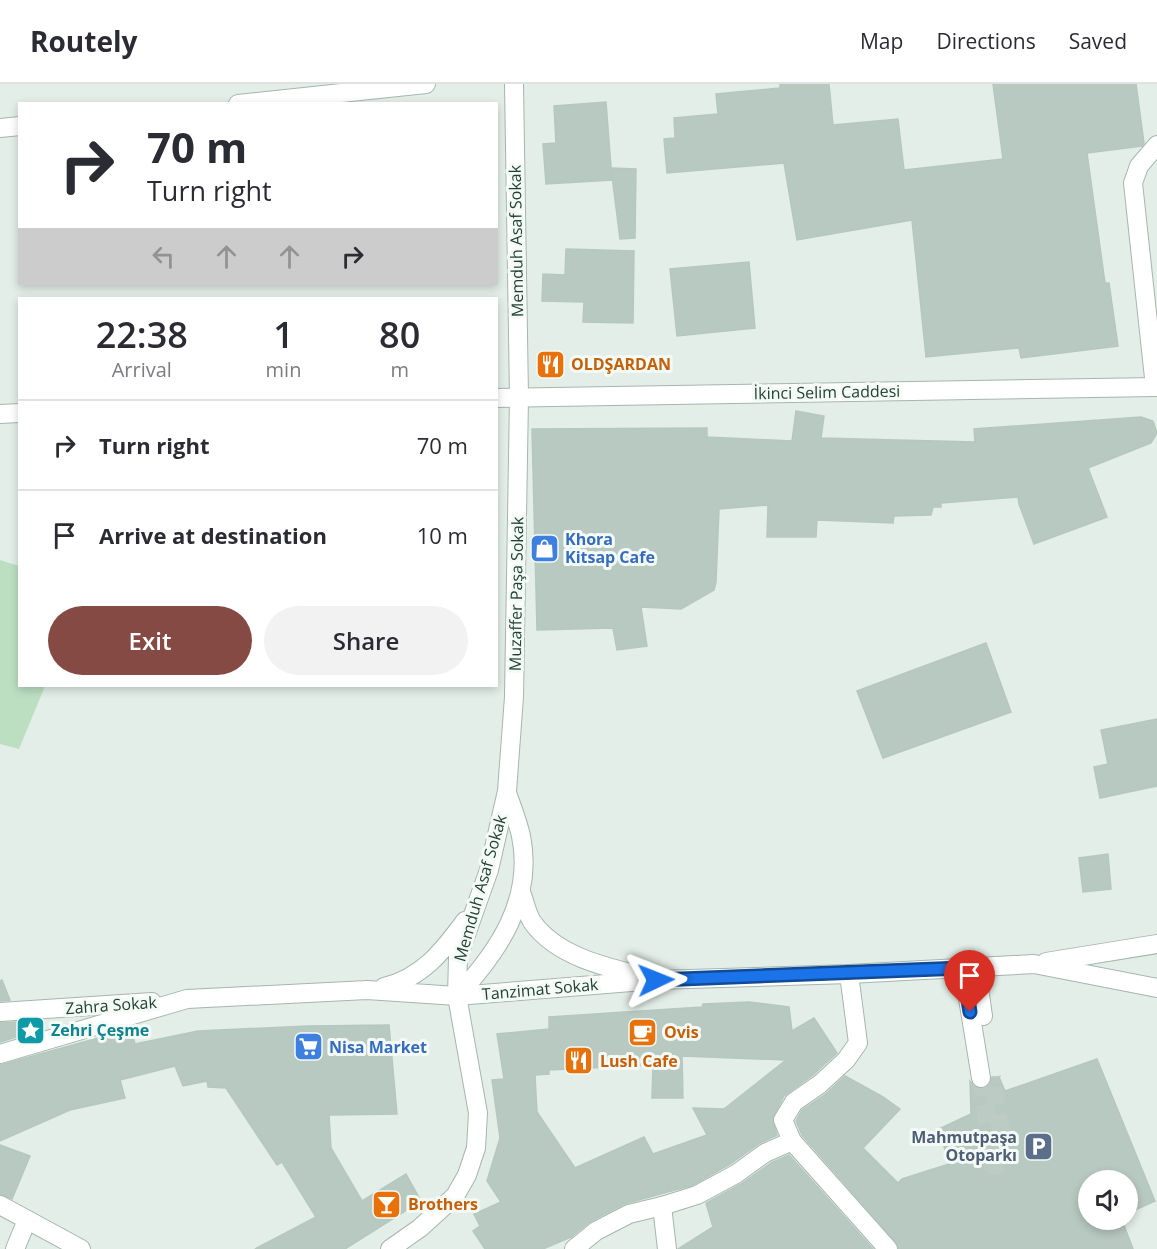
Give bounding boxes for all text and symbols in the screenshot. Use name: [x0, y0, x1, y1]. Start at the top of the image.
text: Routely: [30, 22, 137, 60]
text: Map: [860, 27, 903, 55]
text: Directions: [936, 27, 1036, 55]
text: Saved: [1069, 27, 1127, 55]
text: 70 m: [147, 118, 247, 175]
icon: right: [48, 126, 126, 204]
street label: Memduh Asaf Sokak: [504, 164, 528, 317]
text: Turn right: [147, 172, 272, 209]
icon: left: [147, 240, 180, 273]
icon: ahead: [210, 240, 243, 273]
icon: ahead: [273, 240, 306, 273]
icon: right: [336, 240, 369, 273]
text: 22:38: [96, 310, 188, 359]
text: 1: [273, 310, 294, 359]
text: 80: [379, 310, 420, 359]
restaurant icon: OLDŞARDAN: [534, 348, 566, 380]
place label: OLDŞARDAN: [571, 353, 671, 375]
text: Arrival: [112, 356, 172, 383]
text: min: [266, 356, 301, 383]
text: m: [390, 356, 409, 383]
street label: İkinci Selim Caddesi: [754, 380, 900, 404]
icon: right: [48, 429, 81, 462]
text: Turn right: [99, 430, 210, 460]
text: 70 m: [417, 430, 468, 460]
street label: Muzaffer Paşa Sokak: [504, 516, 528, 671]
icon: arrive: [48, 519, 81, 552]
text: Arrive at destination: [99, 520, 327, 550]
text: 10 m: [417, 520, 468, 550]
place label: Khora Kitsap Cafe: [565, 528, 655, 568]
shop icon: Khora Kitsap Cafe: [528, 532, 560, 564]
button: Exit: [48, 606, 252, 675]
button: Share: [264, 606, 468, 675]
street label: Memduh Asaf Sokak: [448, 811, 512, 964]
position arrow: [624, 948, 688, 1012]
pin: [944, 950, 995, 1012]
icon: arrive: [953, 959, 986, 992]
street label: Tanzimat Sokak: [481, 973, 600, 1005]
street label: Zahra Sokak: [65, 991, 158, 1019]
place icon: Zehri Çeşme: [14, 1014, 46, 1046]
cafe icon: Ovis: [627, 1016, 659, 1048]
place label: Zehri Çeşme: [51, 1019, 149, 1041]
place label: Ovis: [664, 1021, 699, 1043]
supermarket icon: Nisa Market: [292, 1031, 324, 1063]
place label: Nisa Market: [329, 1036, 427, 1058]
restaurant icon: Lush Cafe: [563, 1045, 595, 1077]
place label: Lush Cafe: [600, 1050, 678, 1072]
place label: Mahmutpaşa Otoparkı: [911, 1126, 1017, 1166]
parking icon: Mahmutpaşa Otoparkı: [1022, 1130, 1054, 1162]
map controls: [1078, 1170, 1138, 1230]
button: sound: [1078, 1170, 1138, 1230]
bar icon: Brothers: [371, 1188, 403, 1220]
place label: Brothers: [408, 1193, 478, 1215]

